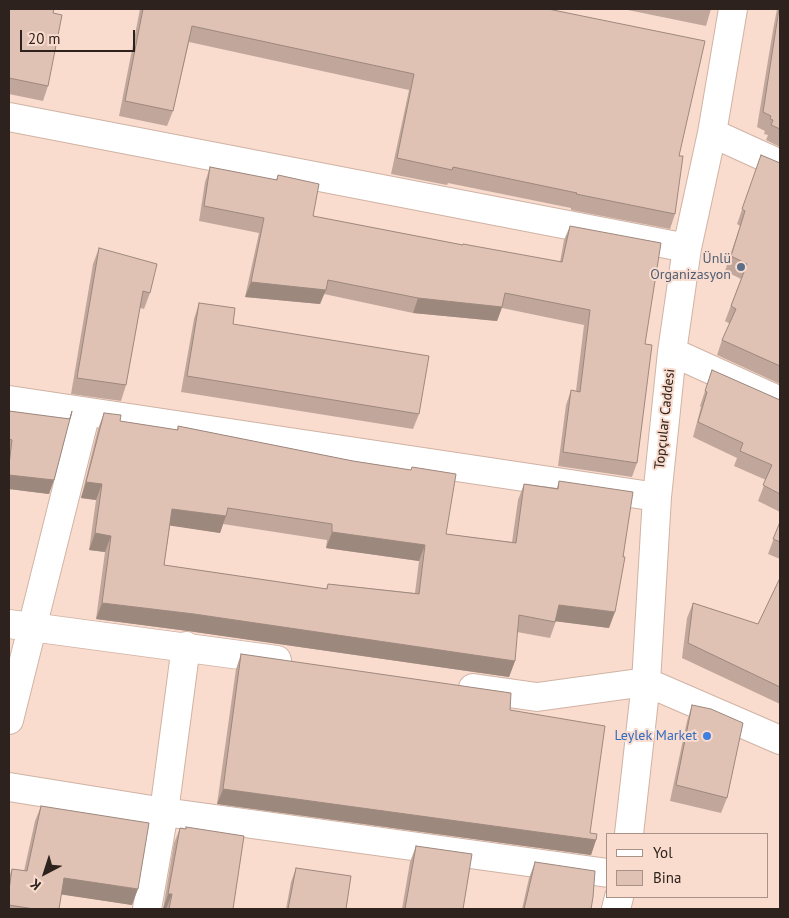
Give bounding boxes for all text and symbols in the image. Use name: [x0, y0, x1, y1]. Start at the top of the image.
scale bar: [22, 20, 138, 52]
text: 20 m: [28, 29, 61, 48]
place label: Ünlü Organizasyon: [650, 251, 731, 284]
marker: Ünlü Organizasyon: [735, 261, 747, 273]
street label: Topçular Caddesi: [651, 368, 679, 470]
place label: Leylek Market: [614, 728, 697, 744]
marker: Leylek Market: [701, 730, 713, 742]
legend: [606, 833, 769, 898]
text: Yol: [653, 843, 673, 862]
north arrow: [20, 848, 70, 898]
text: Bina: [653, 868, 681, 887]
text: K: [26, 875, 44, 894]

